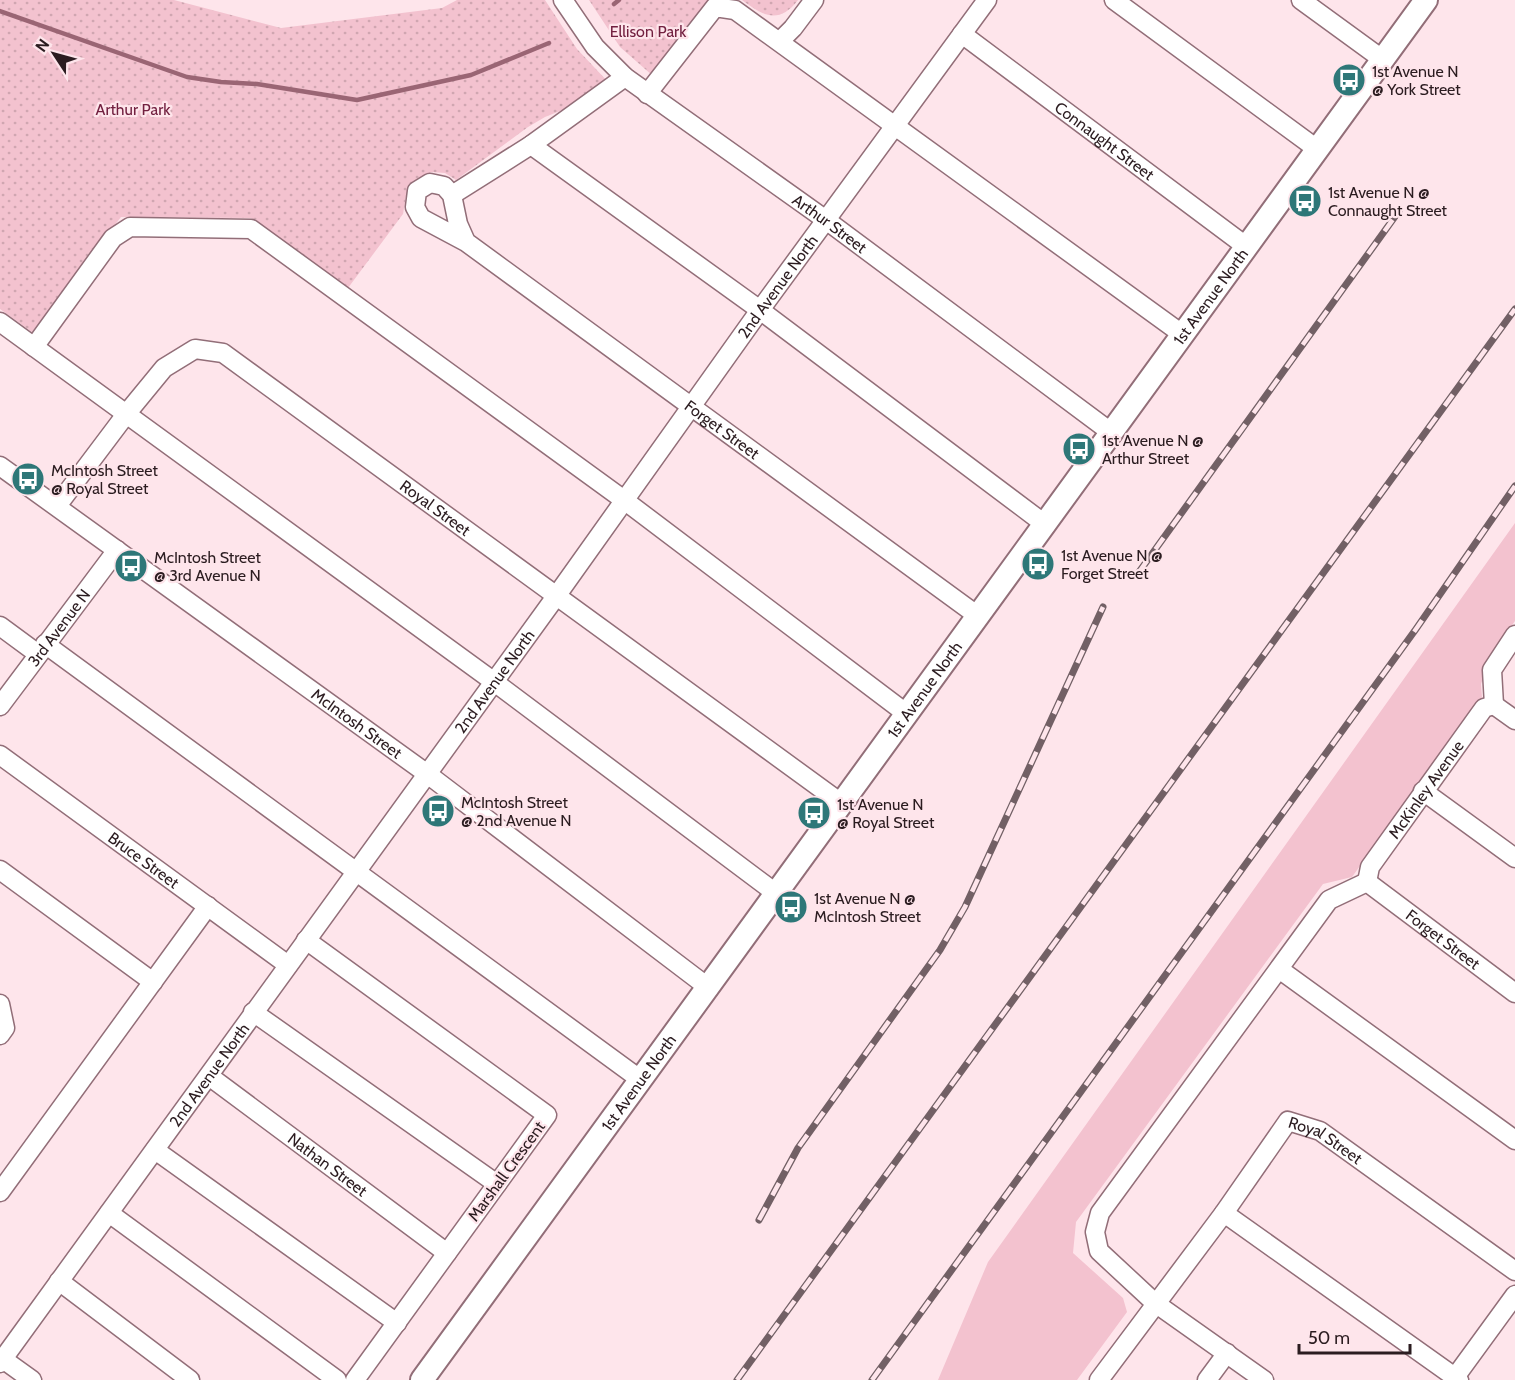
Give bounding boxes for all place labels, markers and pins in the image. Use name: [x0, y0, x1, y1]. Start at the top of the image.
bus stop icon: 1st Avenue N @ York Street: [1331, 62, 1367, 98]
place label: 1st Avenue N @ York Street: [1372, 62, 1461, 99]
bus stop icon: 1st Avenue N @ Connaught Street: [1287, 183, 1323, 219]
place label: 1st Avenue N @ Connaught Street: [1328, 183, 1448, 220]
bus stop icon: 1st Avenue N @ Arthur Street: [1061, 431, 1097, 467]
place label: 1st Avenue N @ Arthur Street: [1102, 431, 1204, 468]
bus stop icon: McIntosh Street @ Royal Street: [10, 461, 46, 497]
place label: McIntosh Street @ Royal Street: [51, 461, 158, 498]
bus stop icon: 1st Avenue N @ Forget Street: [1020, 546, 1056, 582]
place label: 1st Avenue N @ Forget Street: [1061, 546, 1163, 583]
bus stop icon: McIntosh Street @ 3rd Avenue N: [113, 548, 149, 584]
place label: McIntosh Street @ 3rd Avenue N: [154, 548, 261, 585]
bus stop icon: McIntosh Street @ 2nd Avenue N: [420, 793, 456, 829]
place label: McIntosh Street @ 2nd Avenue N: [461, 793, 572, 830]
bus stop icon: 1st Avenue N @ Royal Street: [796, 795, 832, 831]
place label: 1st Avenue N @ Royal Street: [837, 795, 935, 832]
bus stop icon: 1st Avenue N @ McIntosh Street: [773, 889, 809, 925]
place label: 1st Avenue N @ McIntosh Street: [814, 889, 921, 926]

